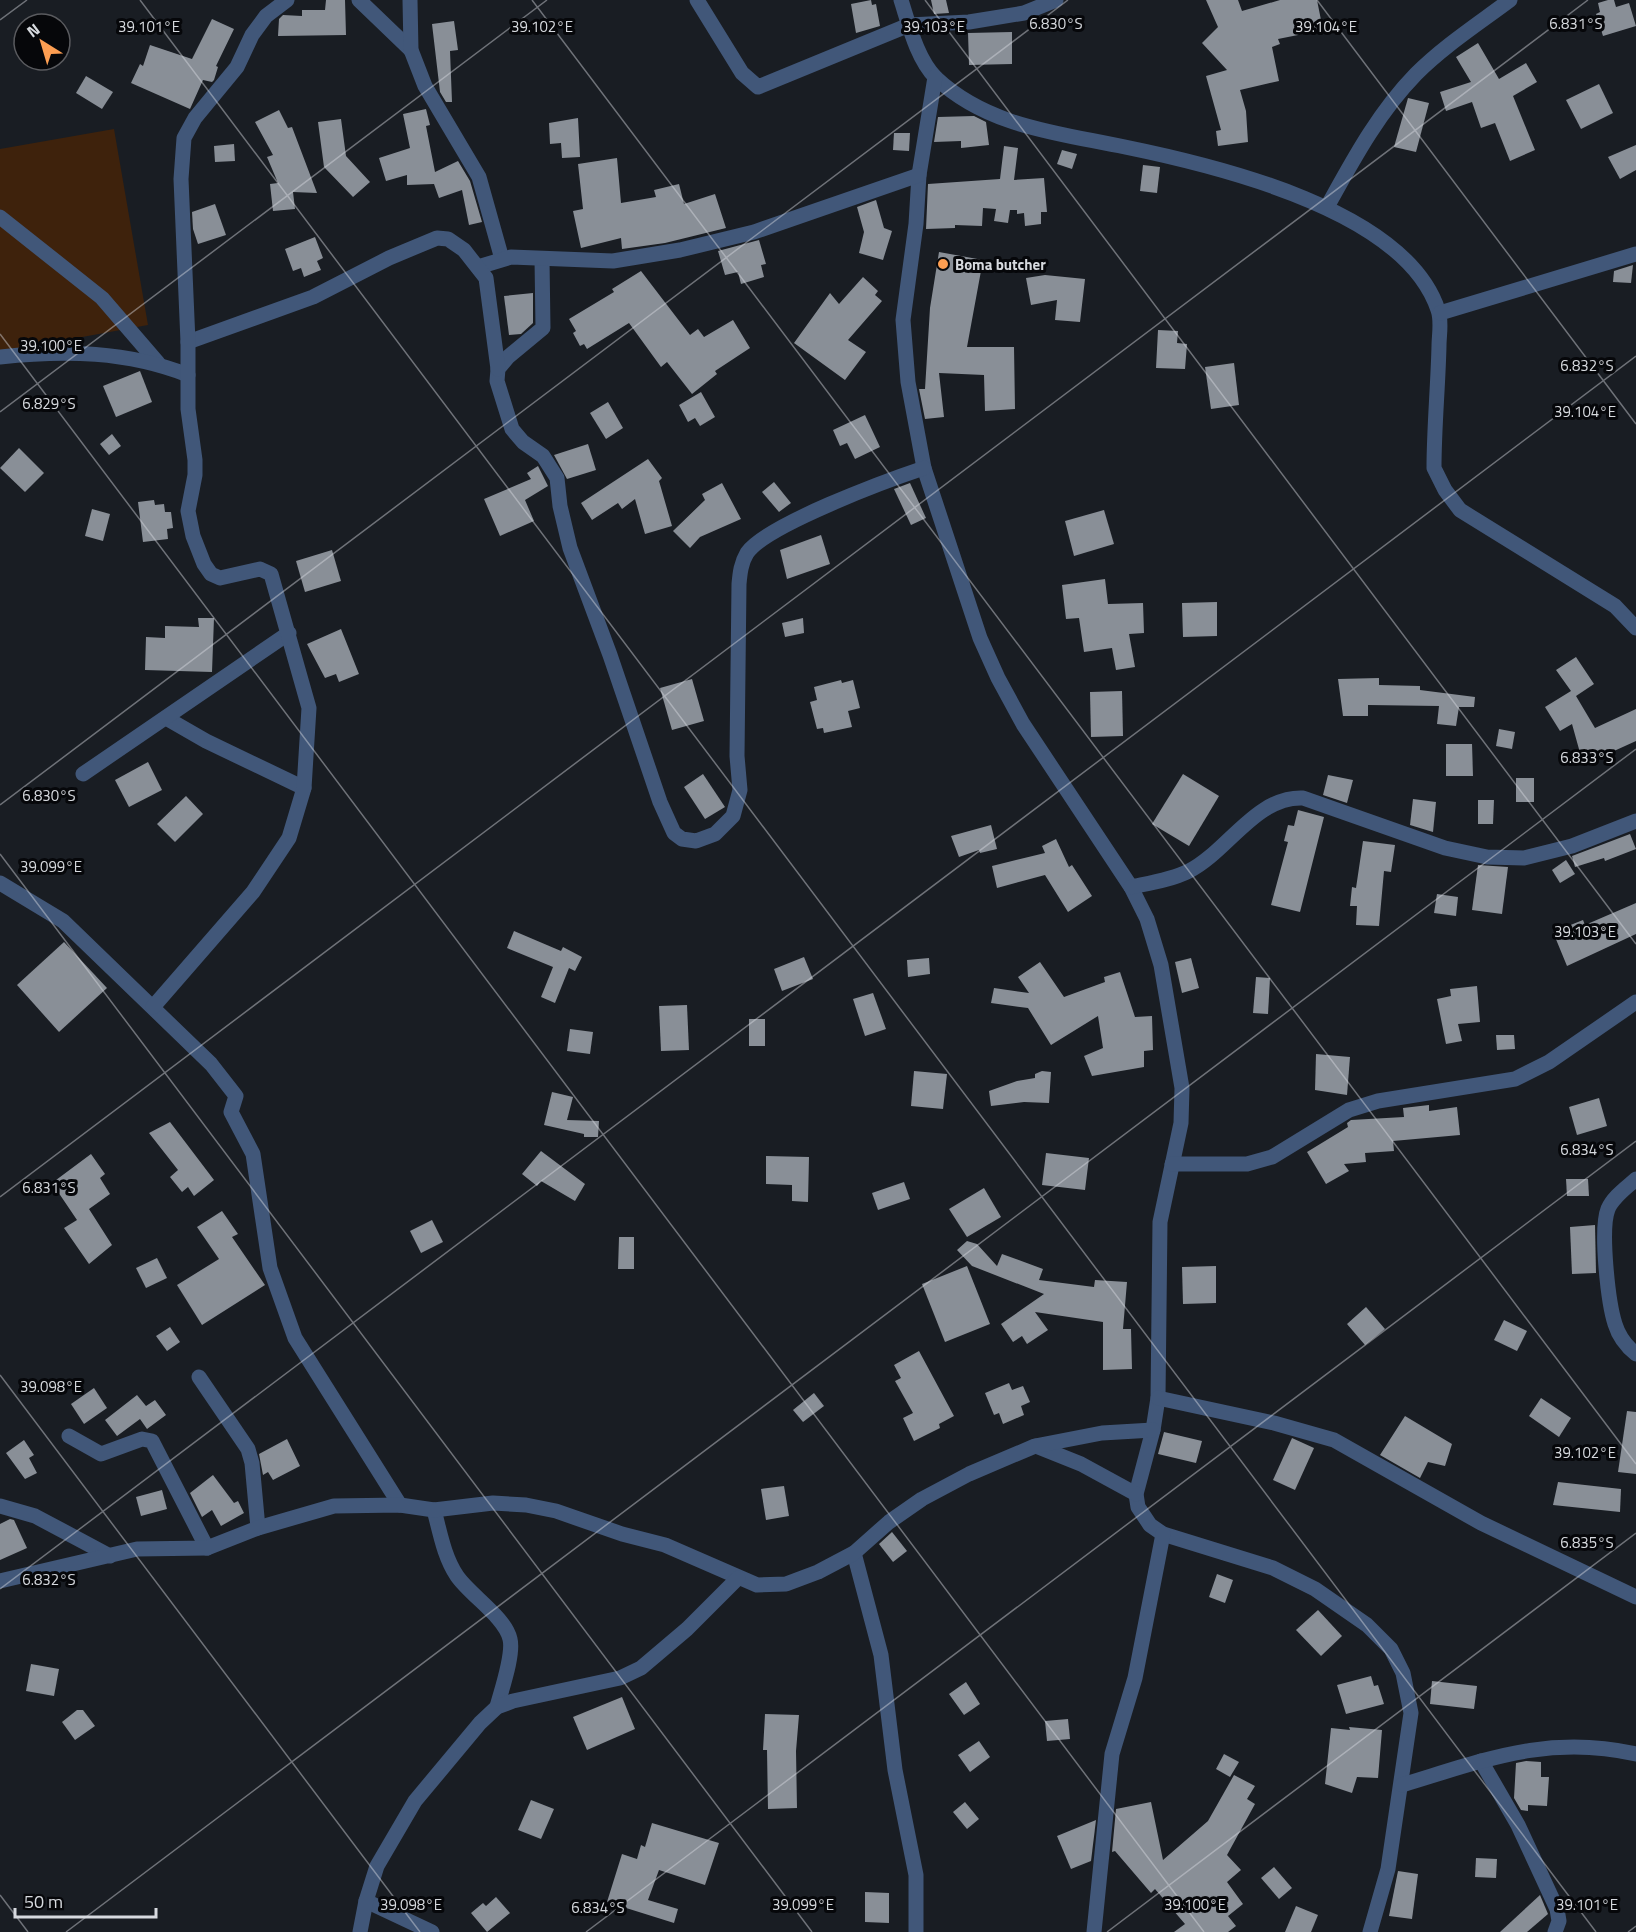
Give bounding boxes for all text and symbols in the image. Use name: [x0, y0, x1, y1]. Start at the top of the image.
north arrow: [12, 12, 72, 72]
text: 6.830°S: [1029, 12, 1083, 35]
text: 6.831°S: [1549, 12, 1603, 35]
text: 39.101°E: [118, 15, 180, 38]
text: 39.102°E: [511, 15, 573, 38]
text: 39.103°E: [903, 15, 965, 38]
text: 39.104°E: [1295, 15, 1357, 38]
text: N: [21, 17, 45, 43]
place label: Boma butcher: [955, 253, 1046, 276]
marker: Boma butcher: [936, 257, 950, 271]
text: 39.100°E: [20, 334, 82, 357]
text: 6.832°S: [1560, 354, 1614, 377]
text: 6.829°S: [22, 392, 76, 415]
text: 39.104°E: [1554, 400, 1616, 423]
text: 6.833°S: [1560, 746, 1614, 769]
text: 6.830°S: [22, 784, 76, 807]
text: 39.099°E: [20, 855, 82, 878]
text: 39.103°E: [1554, 920, 1616, 943]
text: 6.834°S: [1560, 1138, 1614, 1161]
text: 6.831°S: [22, 1176, 76, 1199]
text: 39.098°E: [20, 1375, 82, 1398]
text: 39.102°E: [1554, 1441, 1616, 1464]
text: 6.835°S: [1560, 1531, 1614, 1554]
text: 6.832°S: [22, 1568, 76, 1591]
scale bar: [15, 1881, 156, 1919]
text: 50 m: [24, 1888, 63, 1915]
text: 39.098°E: [380, 1893, 442, 1916]
text: 39.099°E: [772, 1893, 834, 1916]
text: 39.100°E: [1164, 1893, 1226, 1916]
text: 39.101°E: [1556, 1893, 1618, 1916]
text: 6.834°S: [571, 1896, 625, 1919]

